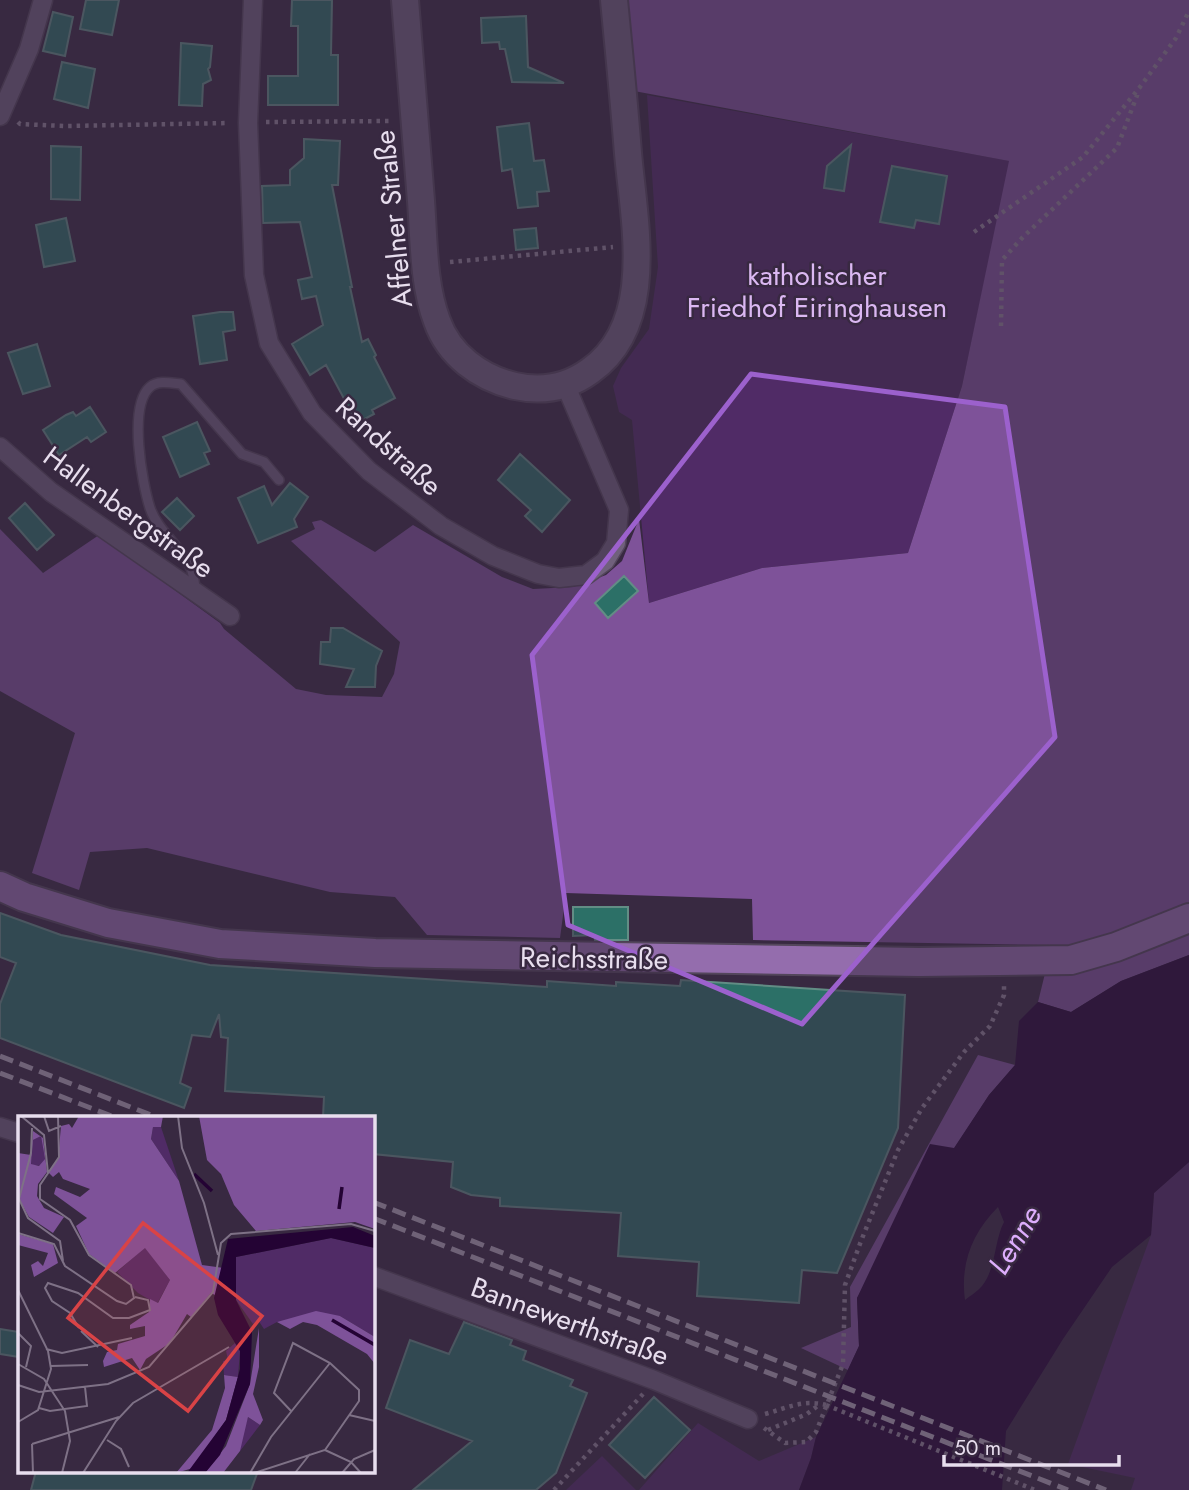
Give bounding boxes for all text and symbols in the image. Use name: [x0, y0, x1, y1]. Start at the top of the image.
street label: Affelner Straße: [364, 128, 423, 310]
park label: katholischer Friedhof Eiringhausen: [687, 255, 947, 328]
street label: Randstraße: [326, 387, 451, 505]
street label: Hallenbergstraße: [35, 436, 223, 588]
street label: Reichsstraße: [520, 937, 668, 980]
inset map: [18, 1116, 374, 1472]
water label: Lenne: [977, 1197, 1052, 1282]
street label: Bannewerthstraße: [465, 1267, 675, 1376]
scale bar: [944, 1424, 1119, 1468]
text: 50 m: [954, 1433, 1001, 1463]

